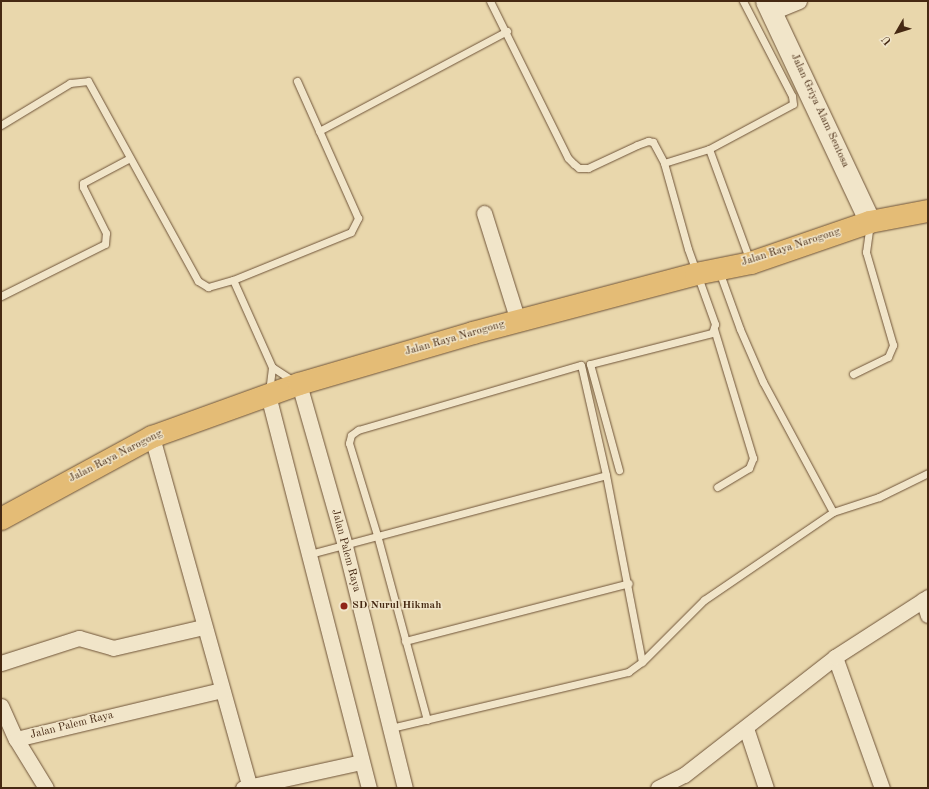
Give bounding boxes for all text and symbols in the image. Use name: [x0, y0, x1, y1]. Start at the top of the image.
north arrow: [877, 12, 917, 52]
text: U: [880, 33, 894, 47]
street label: Jalan Griya Alam Sentosa: [787, 52, 851, 170]
street label: Jalan Raya Narogong: [740, 226, 842, 270]
street label: Jalan Raya Narogong: [404, 318, 506, 360]
street label: Jalan Raya Narogong: [67, 428, 165, 486]
street label: Jalan Palem Raya: [328, 508, 362, 594]
place label: SD Nurul Hikmah: [352, 599, 441, 613]
marker: SD Nurul Hikmah: [339, 601, 349, 611]
street label: Jalan Palem Raya: [29, 709, 115, 743]

